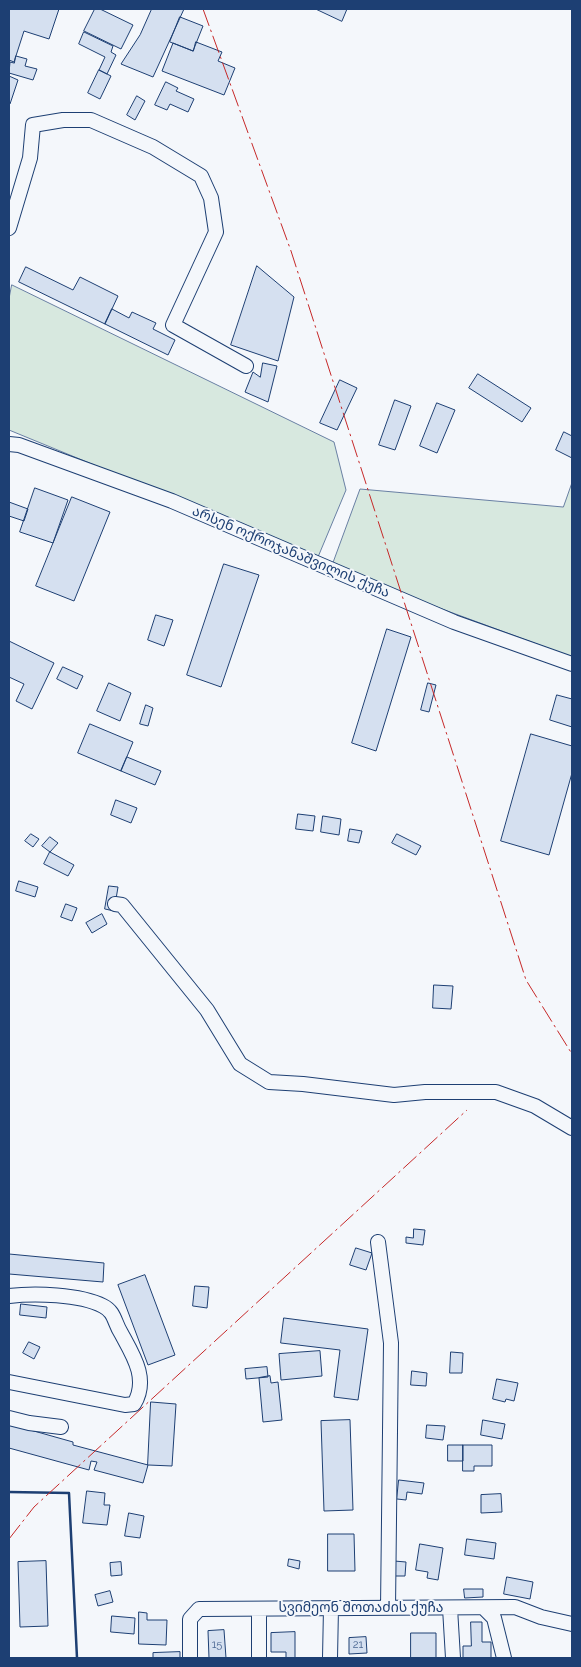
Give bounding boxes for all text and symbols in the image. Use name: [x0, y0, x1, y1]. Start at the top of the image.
street label: არსენ ოქროჯანაშვილის ქუჩა: [190, 503, 392, 601]
street label: სვიმეონ შოთაძის ქუჩა: [279, 1600, 443, 1616]
house number: 15: [212, 1638, 222, 1652]
house number: 21: [353, 1638, 363, 1652]

